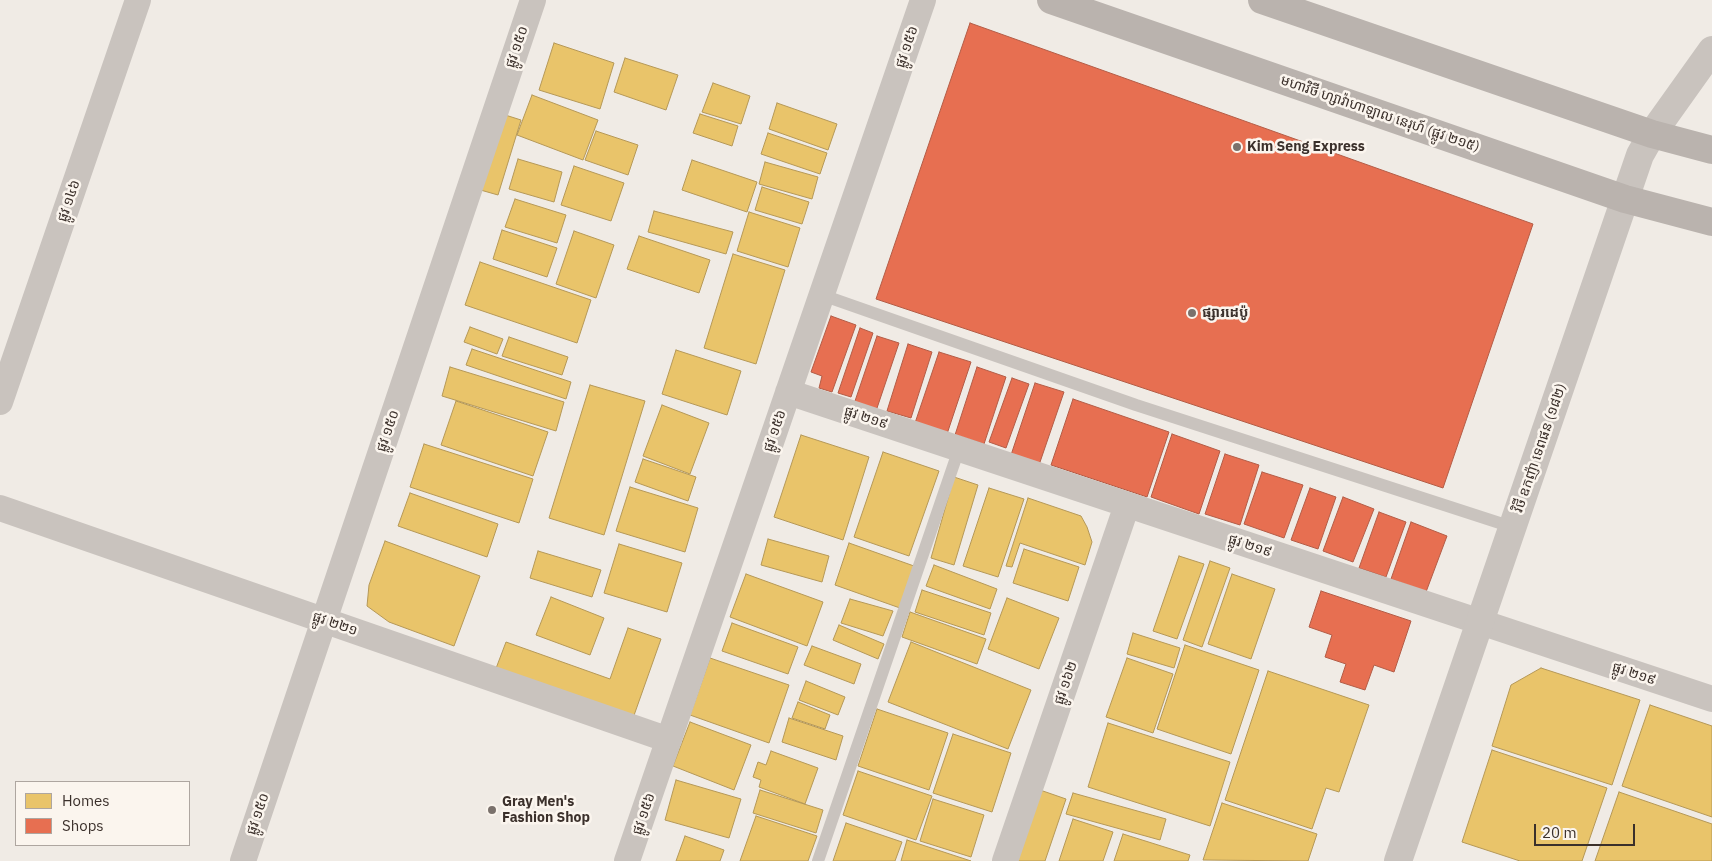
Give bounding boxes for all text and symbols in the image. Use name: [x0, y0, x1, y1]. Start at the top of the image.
street label: ផ្លូវ ១៥០: [502, 24, 532, 70]
street label: ផ្លូវ ១៥៦: [892, 24, 922, 70]
street label: មហាវិថី ហ្សាវ៉ាហាឡាល នេរុហ៍ (ផ្លូវ ២១៥): [1278, 72, 1482, 156]
place label: Kim Seng Express: [1247, 139, 1365, 155]
marker: Kim Seng Express: [1231, 141, 1243, 153]
street label: ផ្លូវ ១៤៦: [54, 178, 84, 224]
place label: ផ្សារដេប៉ូ: [1202, 305, 1248, 321]
marker: ផ្សារដេប៉ូ: [1186, 307, 1198, 319]
street label: វិថី ឧកញ៉ា ទេពផន (១៨២): [1510, 381, 1570, 515]
street label: ផ្លូវ ២១៩: [842, 403, 890, 433]
street label: ផ្លូវ ១៥០: [373, 408, 403, 454]
street label: ផ្លូវ ១៥៦: [760, 408, 790, 454]
street label: ផ្លូវ ២១៩: [1226, 531, 1274, 561]
street label: ផ្លូវ ២២១: [310, 608, 360, 640]
street label: ផ្លូវ ១៦២: [1051, 659, 1081, 707]
street label: ផ្លូវ ២១៩: [1610, 659, 1658, 689]
legend: [15, 781, 190, 846]
text: Homes: [62, 791, 110, 810]
street label: ផ្លូវ ១៥០: [243, 791, 273, 837]
street label: ផ្លូវ ១៥៦: [629, 791, 659, 837]
place label: Gray Men's Fashion Shop: [502, 794, 590, 826]
marker: Gray Men's Fashion Shop: [486, 804, 498, 816]
scale bar: [1537, 814, 1638, 846]
text: Shops: [62, 816, 104, 835]
text: 20 m: [1542, 823, 1577, 842]

